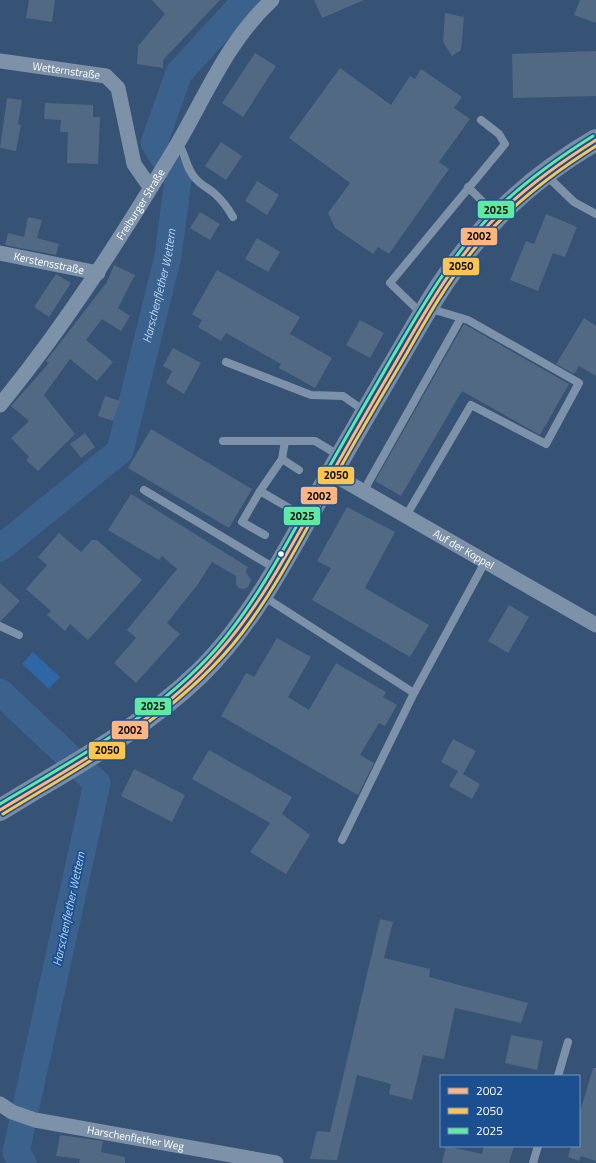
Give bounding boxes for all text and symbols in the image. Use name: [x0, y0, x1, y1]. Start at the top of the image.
street label: Wetternstraße: [31, 58, 102, 83]
street label: Freiburger Straße: [112, 165, 169, 243]
line badge: 2025: [477, 200, 515, 219]
text: 2025: [484, 202, 508, 218]
water label: Harschenflether Wettern: [137, 227, 181, 345]
line badge: 2002: [460, 227, 498, 246]
text: 2002: [467, 228, 491, 244]
street label: Kerstensstraße: [12, 248, 86, 278]
line badge: 2050: [442, 257, 480, 276]
text: 2050: [449, 258, 473, 274]
line badge: 2050: [317, 466, 355, 485]
text: 2050: [324, 467, 348, 483]
line badge: 2002: [300, 486, 338, 505]
text: 2002: [307, 488, 331, 504]
line badge: 2025: [283, 506, 321, 526]
text: 2025: [290, 508, 314, 524]
street label: Auf der Koppel: [430, 525, 497, 573]
unlabelled marker: [276, 549, 286, 559]
line badge: 2025: [134, 697, 172, 716]
text: 2025: [141, 698, 165, 714]
line badge: 2002: [111, 720, 149, 740]
text: 2002: [118, 722, 142, 738]
line badge: 2050: [88, 741, 126, 760]
text: 2050: [95, 742, 119, 758]
water label: Harschenflether Wettern: [47, 849, 90, 968]
legend: [440, 1075, 580, 1147]
text: 2002: [476, 1081, 503, 1100]
text: 2050: [476, 1101, 503, 1120]
street label: Harschenflether Weg: [86, 1121, 186, 1155]
text: 2025: [476, 1121, 503, 1140]

